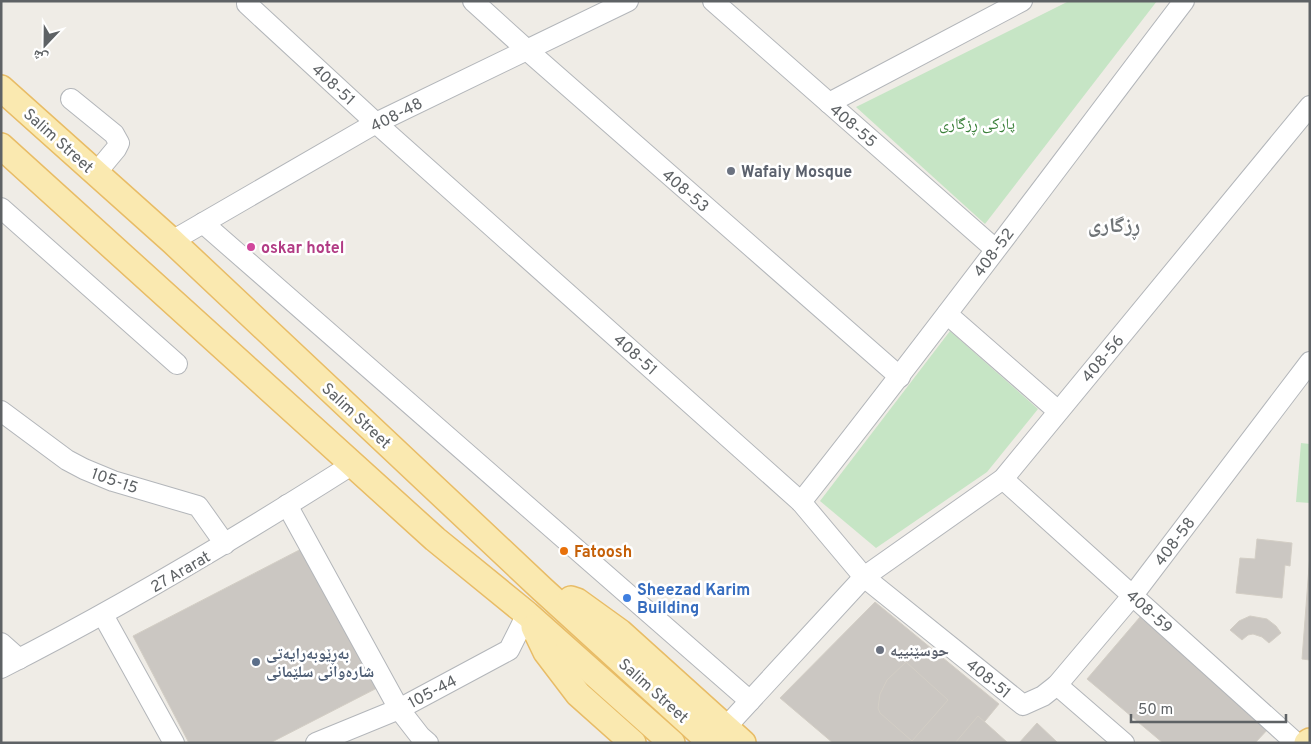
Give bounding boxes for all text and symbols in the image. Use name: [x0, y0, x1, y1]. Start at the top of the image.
north arrow: [20, 20, 70, 70]
text: ش: [30, 45, 51, 66]
street label: 408-51: [307, 60, 359, 111]
street label: 408-48: [367, 94, 426, 137]
street label: 408-55: [825, 101, 880, 152]
street label: Salim Street: [18, 105, 97, 178]
park label: پارکی ڕزگاری: [939, 115, 1015, 136]
place label: Wafaiy Mosque: [741, 163, 852, 183]
marker: Wafaiy Mosque: [725, 165, 737, 177]
street label: 408-53: [657, 166, 712, 217]
district label: ڕزگاری: [1088, 213, 1140, 241]
street label: 408-52: [970, 225, 1019, 282]
place label: oskar hotel: [261, 239, 344, 259]
marker: oskar hotel: [245, 241, 257, 253]
street label: 408-51: [609, 331, 661, 380]
street label: 408-56: [1078, 331, 1129, 387]
street label: Salim Street: [317, 379, 394, 454]
street label: 105-15: [88, 465, 141, 499]
street label: 408-58: [1151, 514, 1200, 571]
place label: Fatoosh: [574, 543, 632, 563]
marker: Fatoosh: [558, 545, 570, 557]
street label: 27 Ararat: [147, 548, 215, 598]
place label: Sheezad Karim Building: [637, 581, 750, 619]
street label: 408-59: [1121, 586, 1176, 639]
marker: Sheezad Karim Building: [621, 592, 633, 604]
place label: حوسێنییە: [890, 642, 949, 662]
marker: حوسێنییە: [874, 644, 886, 656]
place label: بەڕێوبەرایەتی شارەوانی سلێمانی: [266, 645, 374, 683]
street label: Salim Street: [613, 655, 692, 728]
street label: 408-51: [961, 655, 1014, 704]
marker: بەڕێوبەرایەتی شارەوانی سلێمانی: [250, 656, 262, 668]
street label: 105-44: [405, 672, 461, 714]
scale bar: [1131, 692, 1286, 724]
text: 50 m: [1138, 701, 1173, 720]

